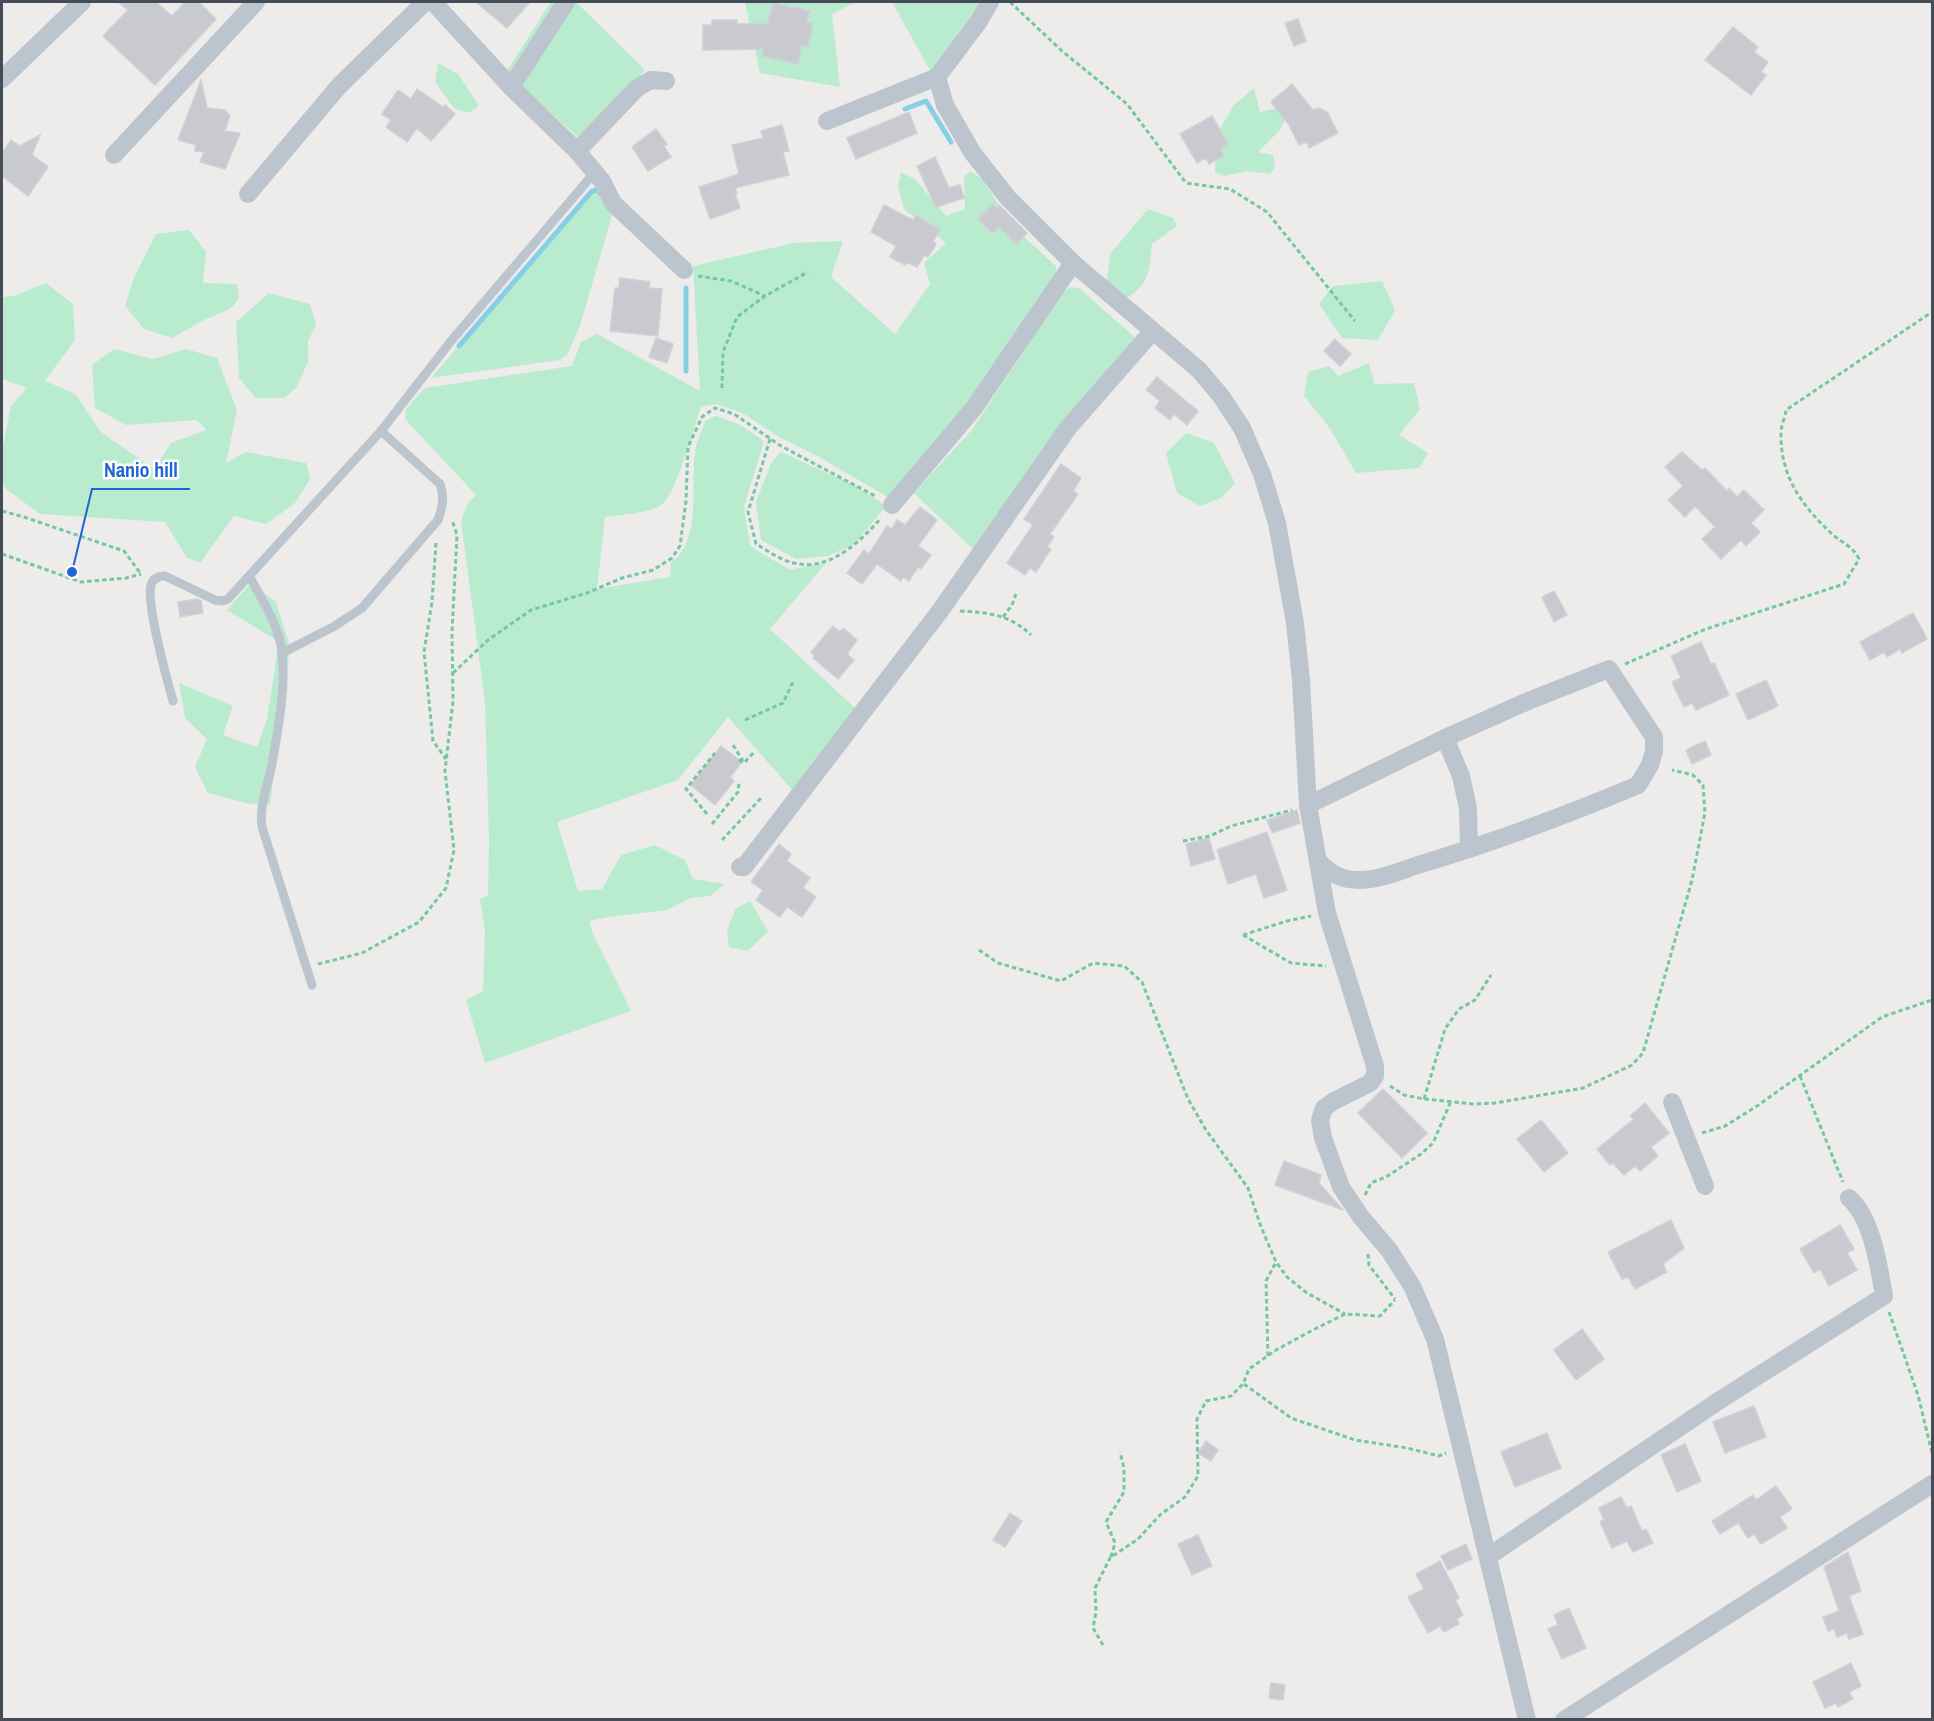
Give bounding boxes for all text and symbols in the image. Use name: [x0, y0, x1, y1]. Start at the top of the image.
callout: Nanio hill: [92, 451, 190, 489]
text: Nanio hill: [104, 456, 178, 483]

